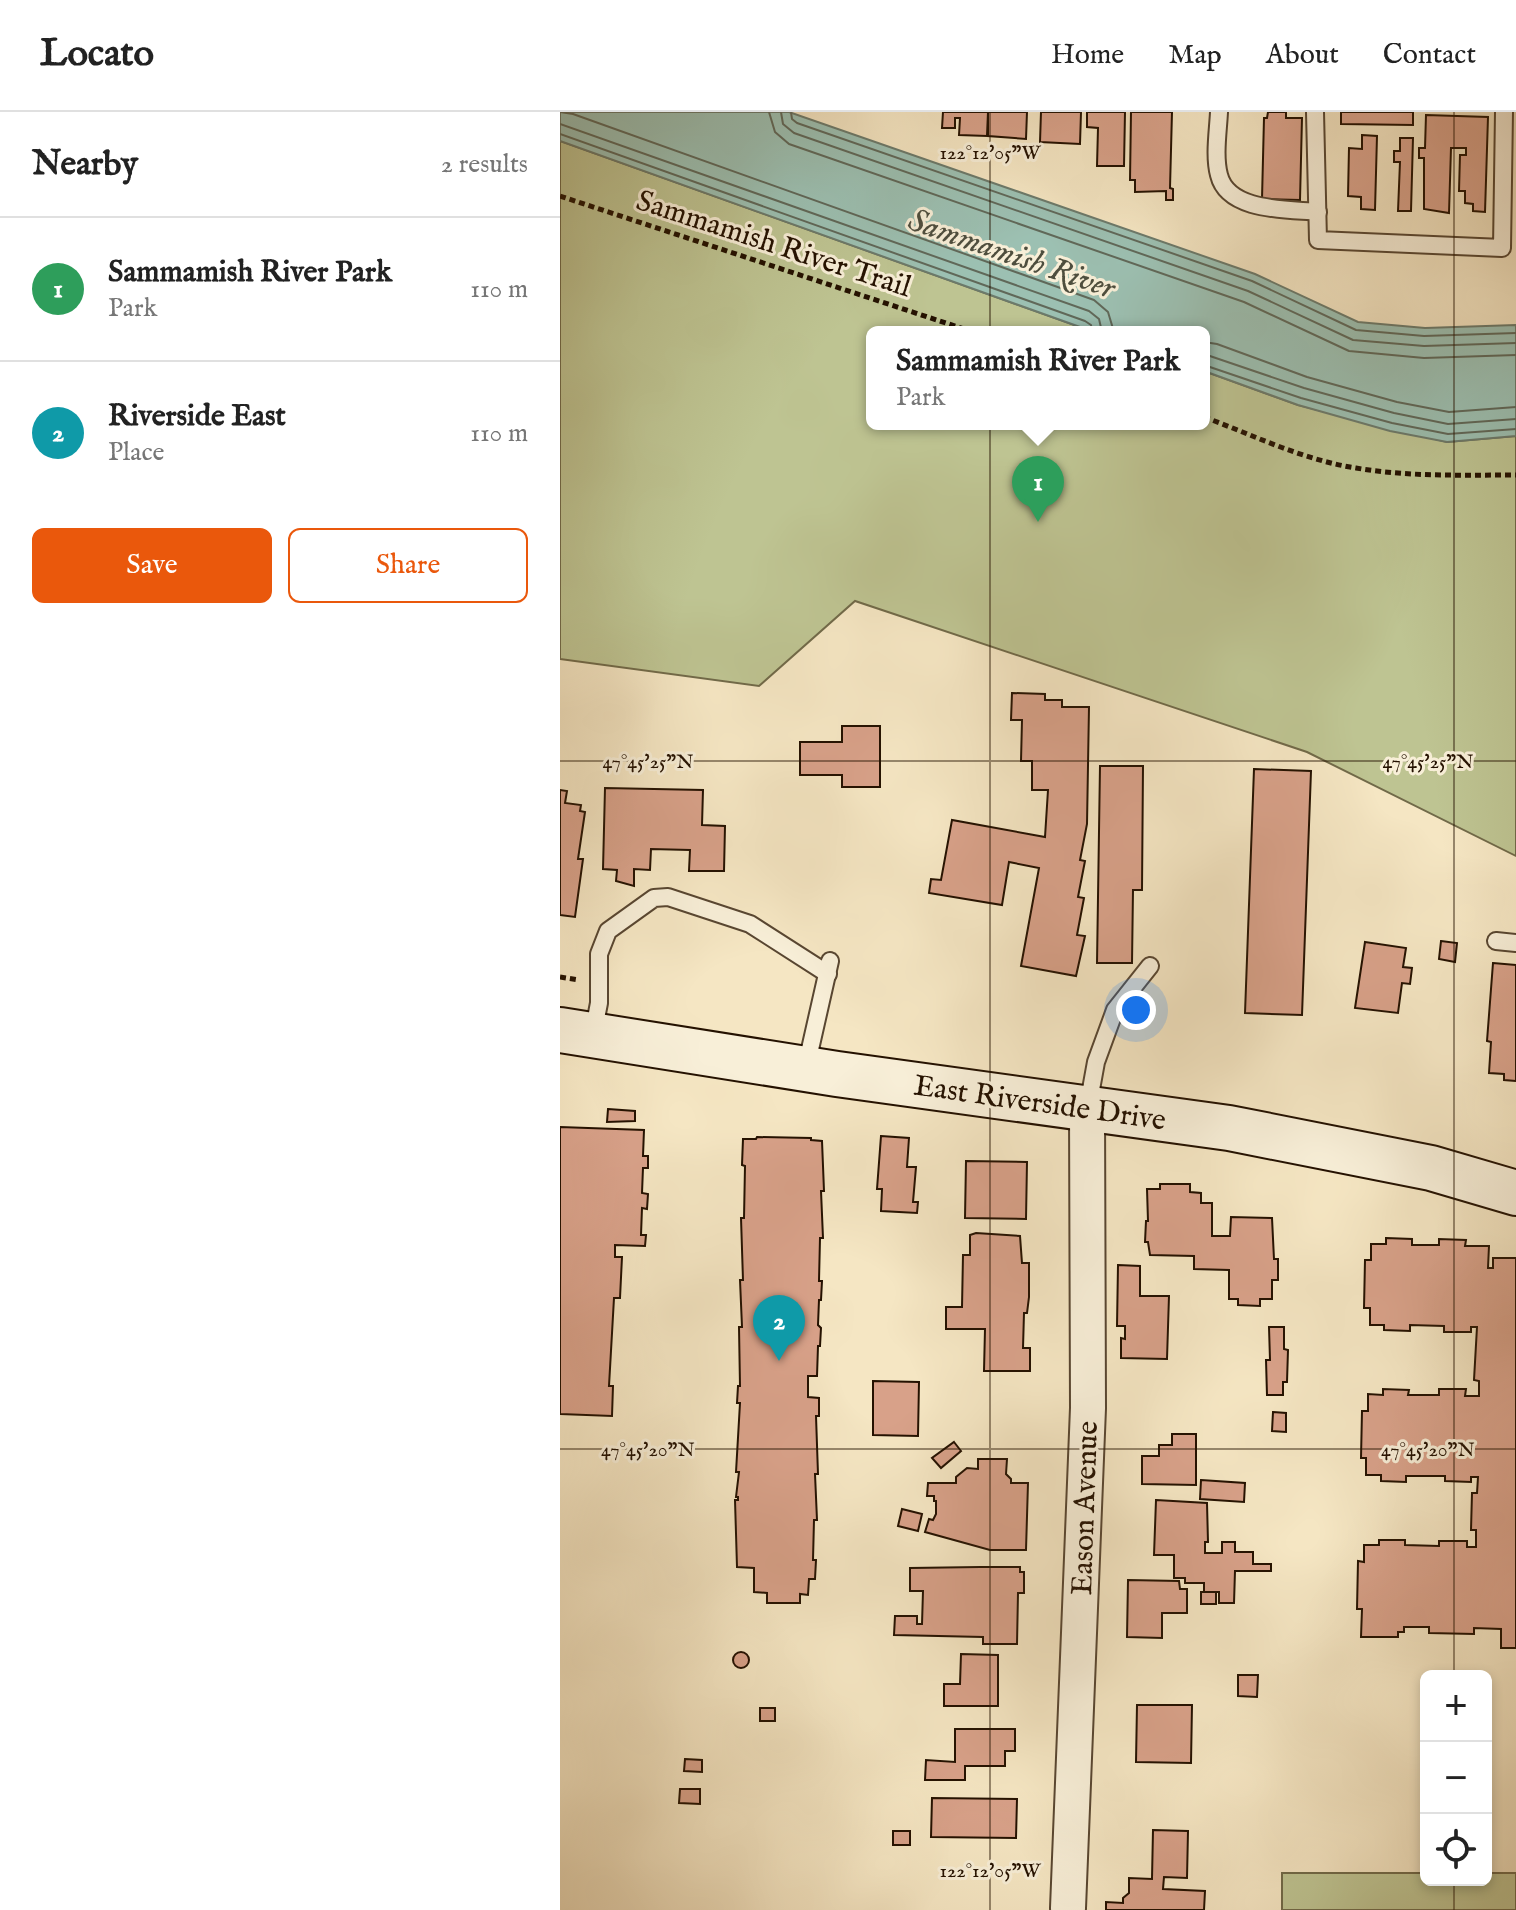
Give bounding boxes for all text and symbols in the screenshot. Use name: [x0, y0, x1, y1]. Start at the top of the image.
text: Locato: [40, 31, 154, 79]
text: Home: [1051, 38, 1124, 73]
text: Map: [1168, 38, 1222, 73]
text: About: [1266, 38, 1339, 73]
text: Contact: [1383, 38, 1476, 73]
text: 122°12'05"W: [940, 141, 1041, 166]
text: Nearby: [32, 143, 138, 186]
text: 2 results: [441, 148, 528, 181]
street label: Sammamish River Trail: [631, 183, 916, 308]
water label: Sammamish River: [902, 201, 1122, 311]
text: Sammamish River Park: [108, 254, 392, 292]
text: 1: [53, 273, 63, 306]
text: 110 m: [470, 273, 528, 306]
text: Park: [108, 292, 157, 325]
popup: [866, 326, 1210, 430]
text: Sammamish River Park: [896, 343, 1180, 381]
text: Park: [896, 381, 945, 414]
text: Riverside East: [108, 398, 286, 436]
text: 2: [52, 417, 64, 450]
text: 110 m: [470, 417, 528, 450]
text: Place: [108, 436, 164, 469]
pin: 1: [1012, 456, 1064, 522]
button: Save: [32, 528, 272, 603]
button: Share: [288, 528, 528, 603]
text: 47°45'25"N: [602, 750, 694, 775]
text: 47°45'25"N: [1382, 750, 1474, 775]
your location: [1116, 990, 1156, 1030]
street label: East Riverside Drive: [911, 1067, 1168, 1140]
pin: 2: [753, 1295, 805, 1361]
street label: Eason Avenue: [1064, 1420, 1108, 1596]
text: 47°45'20"N: [601, 1438, 695, 1463]
text: 47°45'20"N: [1381, 1438, 1475, 1463]
map controls: [1420, 1670, 1492, 1886]
button: +: [1420, 1670, 1492, 1742]
button: −: [1420, 1742, 1492, 1814]
button: locate: [1420, 1814, 1492, 1886]
text: 122°12'05"W: [940, 1859, 1041, 1884]

